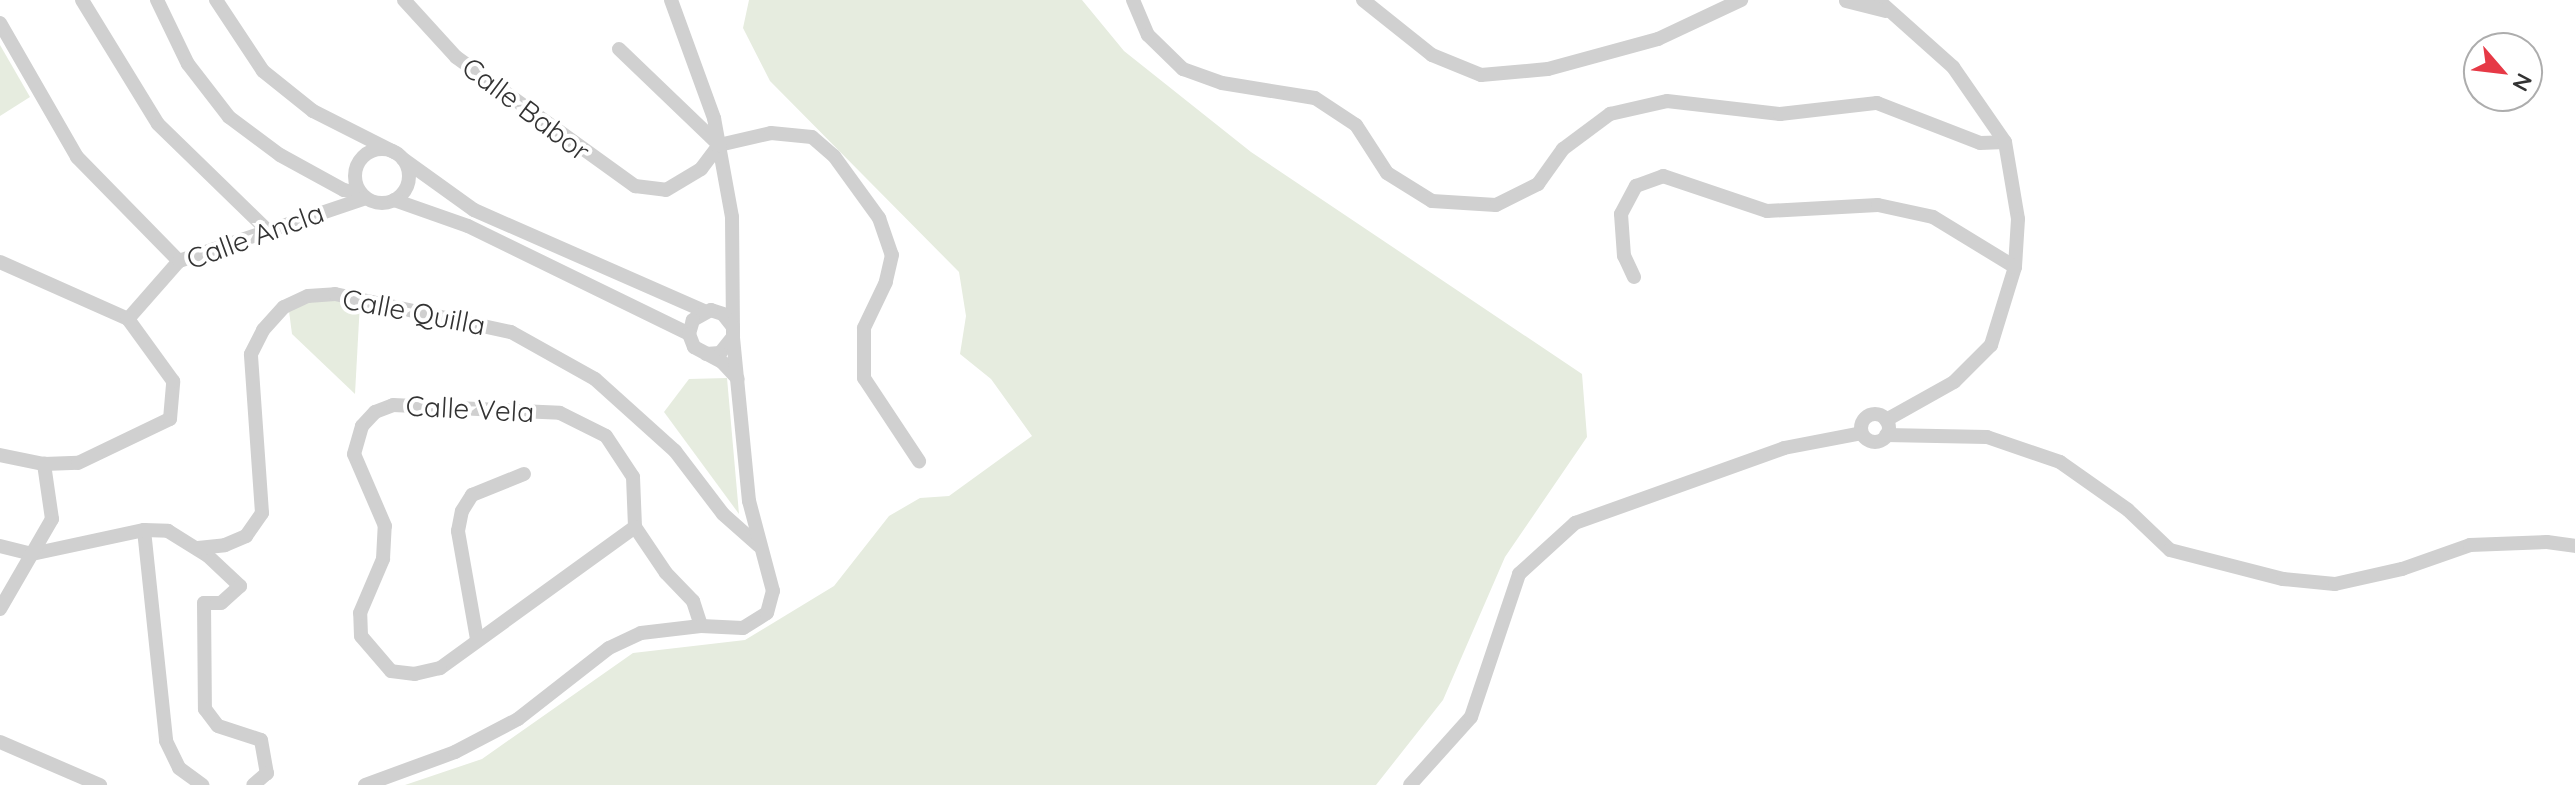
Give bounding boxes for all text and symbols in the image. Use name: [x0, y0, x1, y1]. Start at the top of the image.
north arrow: [2463, 32, 2543, 112]
street label: Calle Babor: [456, 50, 596, 168]
text: N: [2506, 69, 2539, 96]
street label: Calle Ancla: [182, 196, 328, 276]
street label: Calle Quilla: [340, 282, 488, 342]
street label: Calle Vela: [405, 389, 535, 429]

